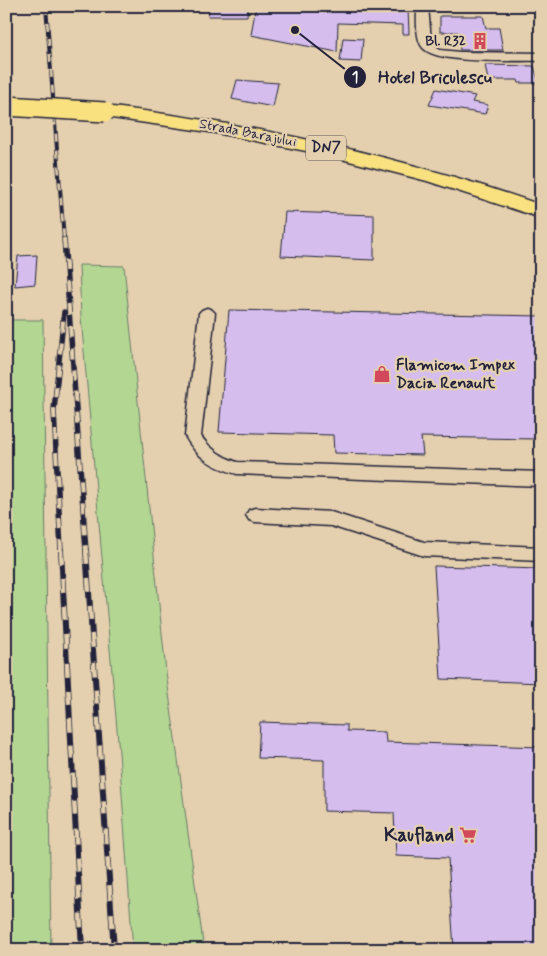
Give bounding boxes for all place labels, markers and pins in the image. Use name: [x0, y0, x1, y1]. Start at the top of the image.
building icon: Bl. R32: [470, 31, 490, 51]
place label: Bl. R32: [425, 32, 466, 50]
callout: Hotel Briculescu: [343, 60, 502, 93]
place label: Flamicom Impex Dacia Renault: [396, 355, 515, 394]
shop icon: Flamicom Impex Dacia Renault: [372, 364, 392, 384]
place label: Kaufland: [384, 823, 454, 848]
supermarket icon: Kaufland: [458, 825, 478, 845]

